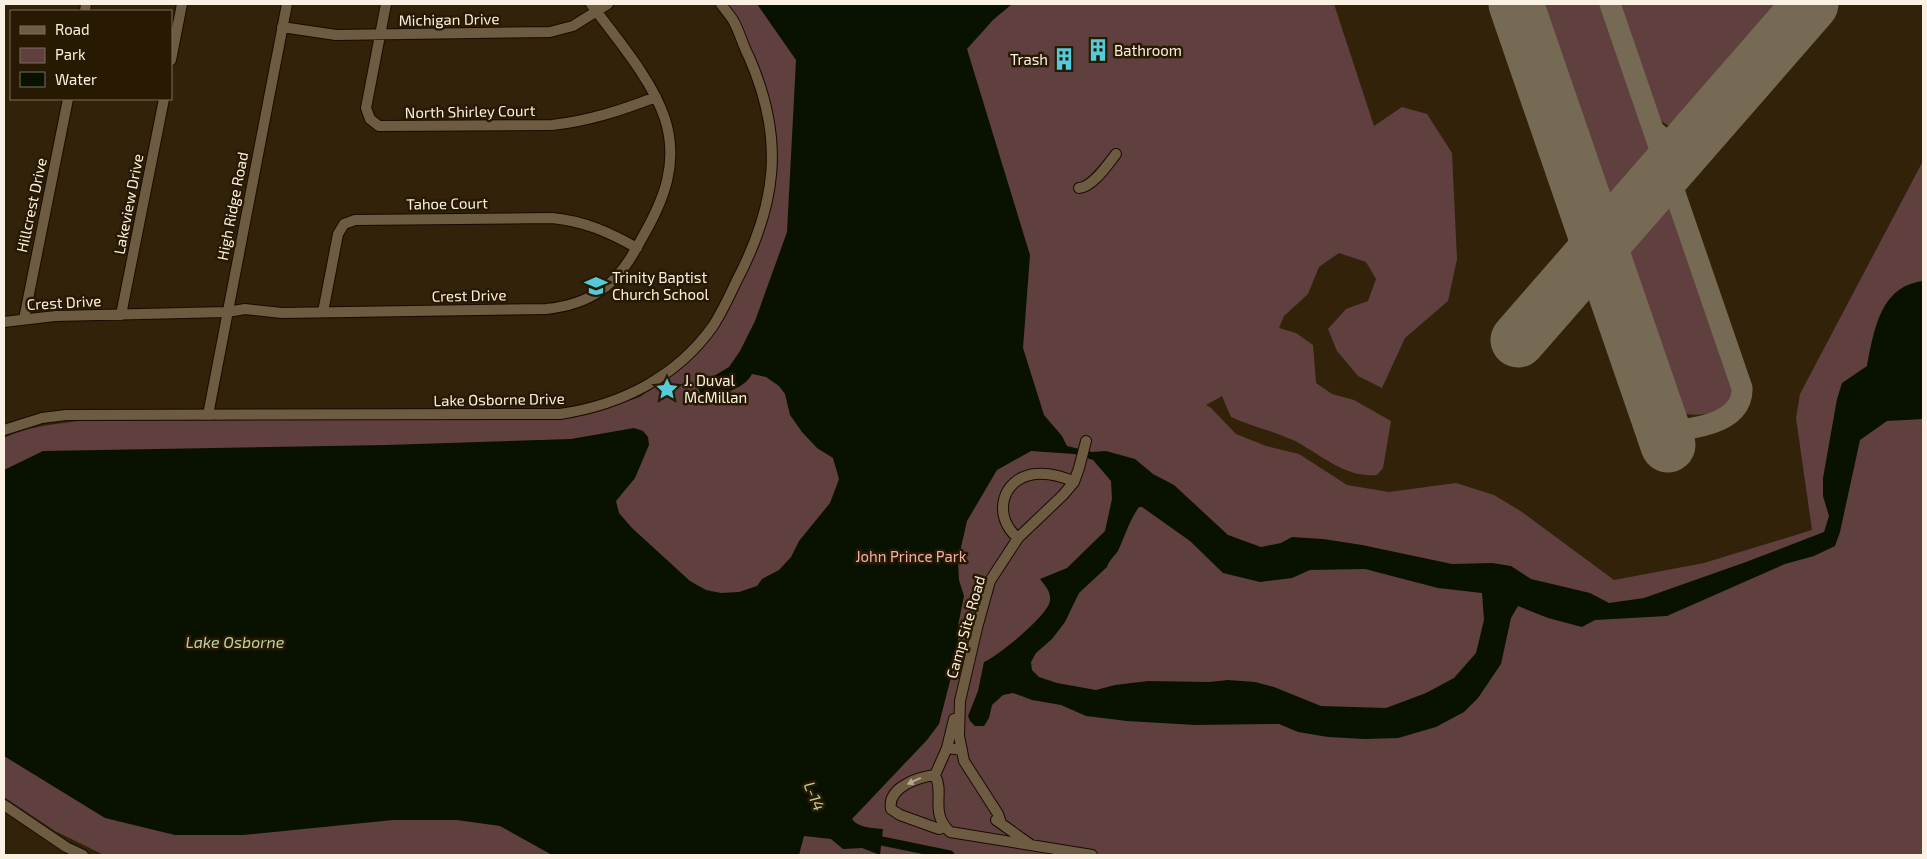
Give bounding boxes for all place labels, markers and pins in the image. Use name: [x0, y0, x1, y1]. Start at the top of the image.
building icon: Bathroom: [1085, 37, 1111, 63]
place label: Bathroom: [1114, 41, 1182, 59]
building icon: Trash: [1051, 46, 1077, 72]
place label: Trash: [1010, 50, 1048, 68]
place label: Trinity Baptist Church School: [612, 268, 710, 303]
school or university icon: Trinity Baptist Church School: [583, 273, 609, 299]
place label: J. Duval McMillan: [684, 371, 747, 406]
place icon: J. Duval McMillan: [654, 376, 680, 402]

